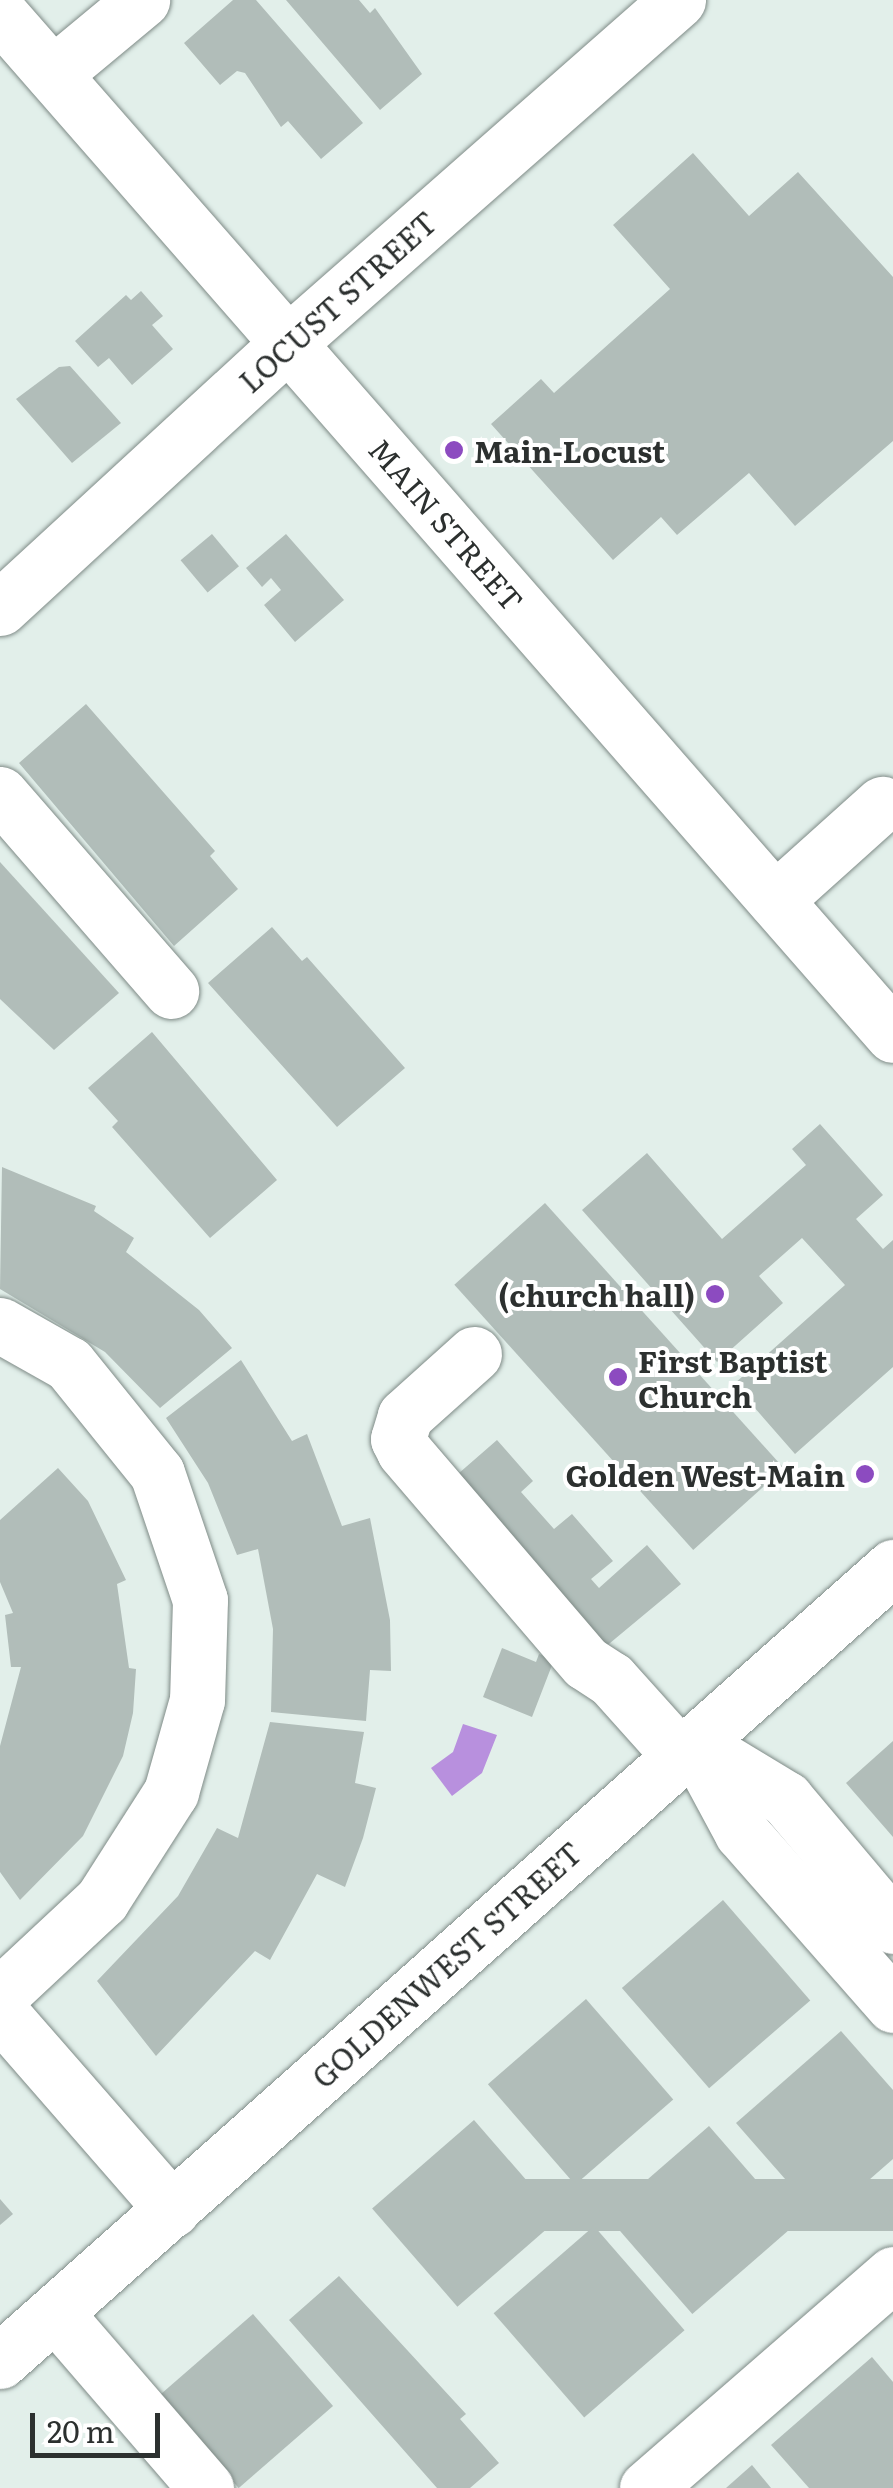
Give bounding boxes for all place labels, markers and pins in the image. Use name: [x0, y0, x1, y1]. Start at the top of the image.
place label: Main-Locust: [474, 432, 665, 468]
marker: Main-Locust: [443, 439, 465, 461]
place label: (church hall): [498, 1276, 695, 1312]
marker: (church hall): [704, 1283, 726, 1305]
place label: First Baptist Church: [638, 1342, 827, 1412]
marker: First Baptist Church: [607, 1366, 629, 1388]
place label: Golden West-Main: [566, 1456, 845, 1492]
marker: Golden West-Main: [854, 1463, 876, 1485]

